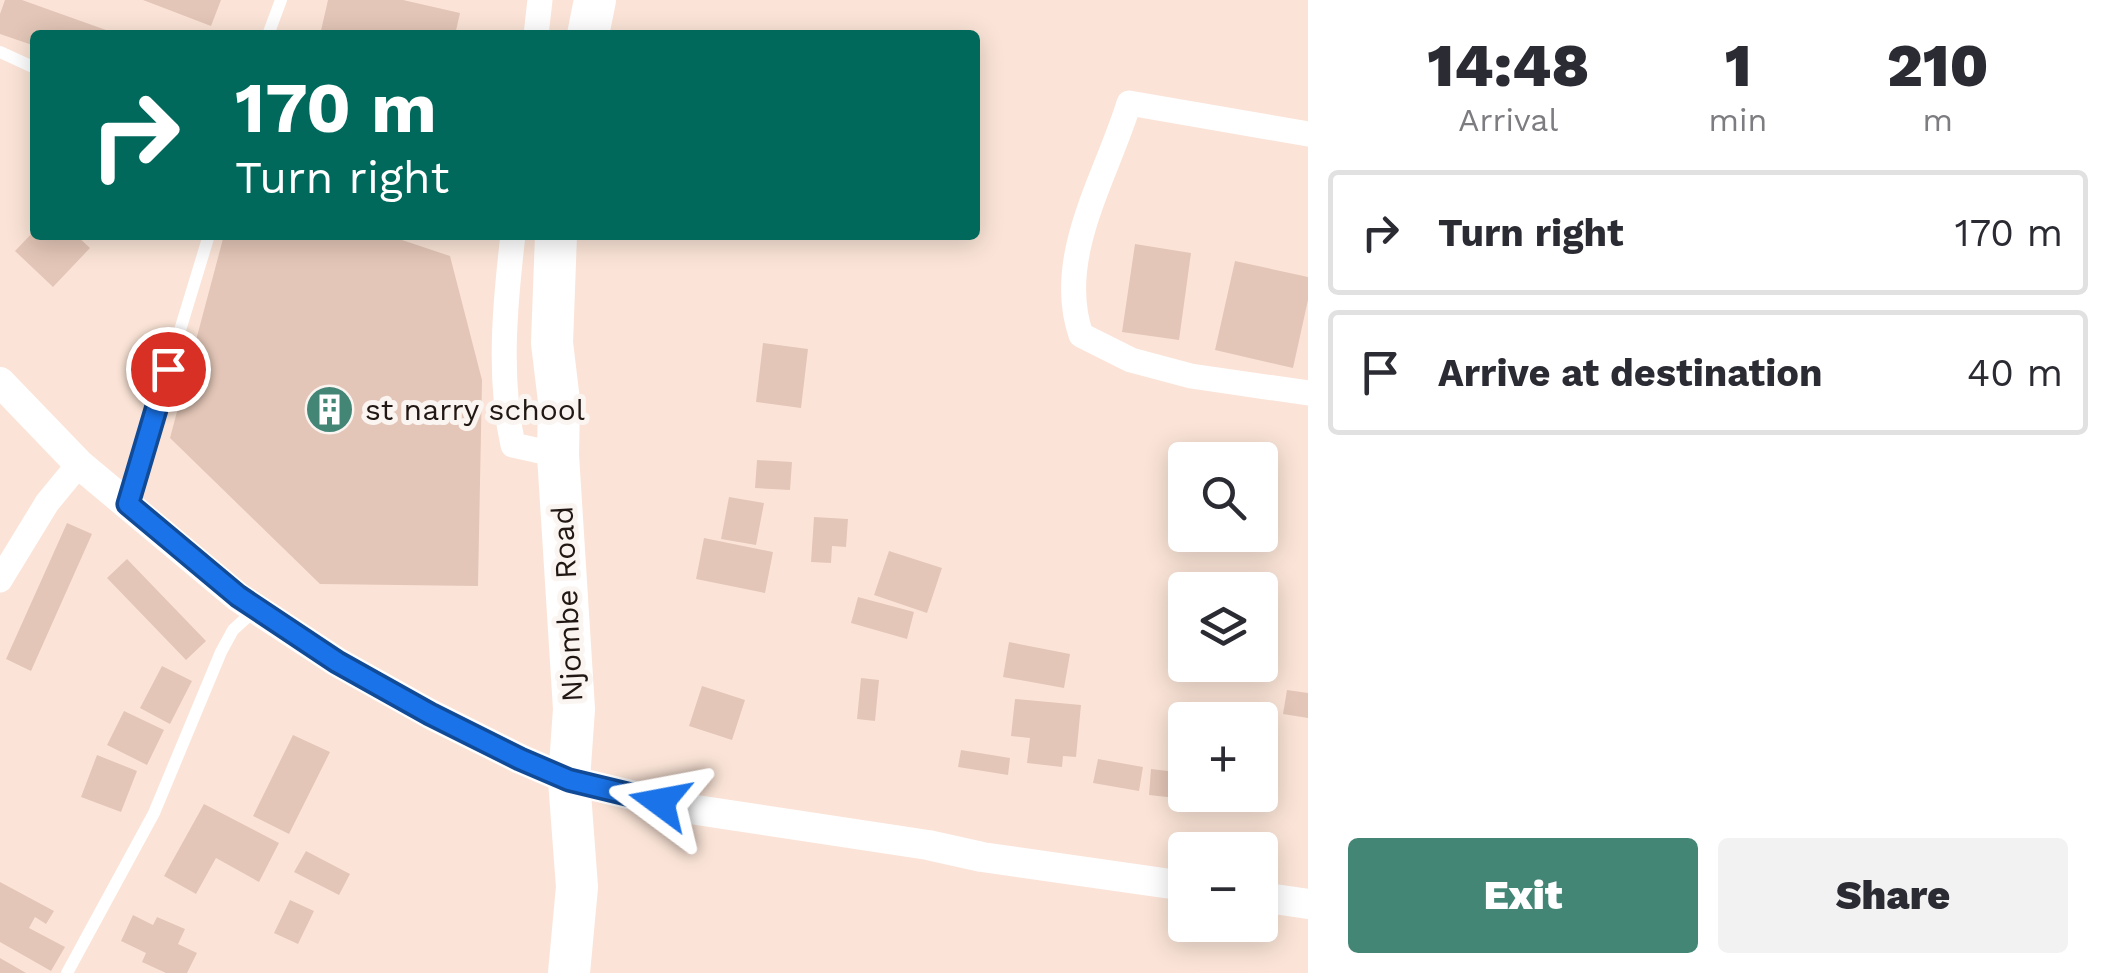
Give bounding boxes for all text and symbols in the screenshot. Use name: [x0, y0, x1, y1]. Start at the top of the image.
text: 14:48: [1427, 30, 1589, 101]
text: 1: [1725, 30, 1751, 101]
text: 210: [1887, 30, 1989, 101]
text: 170 m: [235, 67, 437, 149]
icon: right: [70, 70, 200, 200]
text: Arrival: [1458, 101, 1558, 139]
text: min: [1709, 101, 1767, 139]
text: m: [1922, 101, 1953, 139]
text: Turn right: [235, 151, 449, 204]
icon: right: [1353, 205, 1408, 260]
text: Turn right: [1438, 211, 1624, 255]
text: 170 m: [1955, 211, 2063, 255]
pin: [126, 327, 211, 412]
icon: arrive: [141, 342, 196, 397]
icon: arrive: [1353, 345, 1408, 400]
text: Arrive at destination: [1438, 351, 1823, 395]
text: 40 m: [1967, 351, 2063, 395]
building icon: st narry school: [304, 383, 356, 435]
place label: st narry school: [365, 392, 585, 427]
map controls: [1168, 442, 1278, 942]
button: search: [1168, 442, 1278, 552]
street label: Njombe Road: [544, 505, 590, 703]
button: layers: [1168, 572, 1278, 682]
button: +: [1168, 702, 1278, 812]
position arrow: [608, 750, 712, 854]
button: −: [1168, 832, 1278, 942]
button: Exit: [1348, 838, 1698, 953]
button: Share: [1718, 838, 2068, 953]

